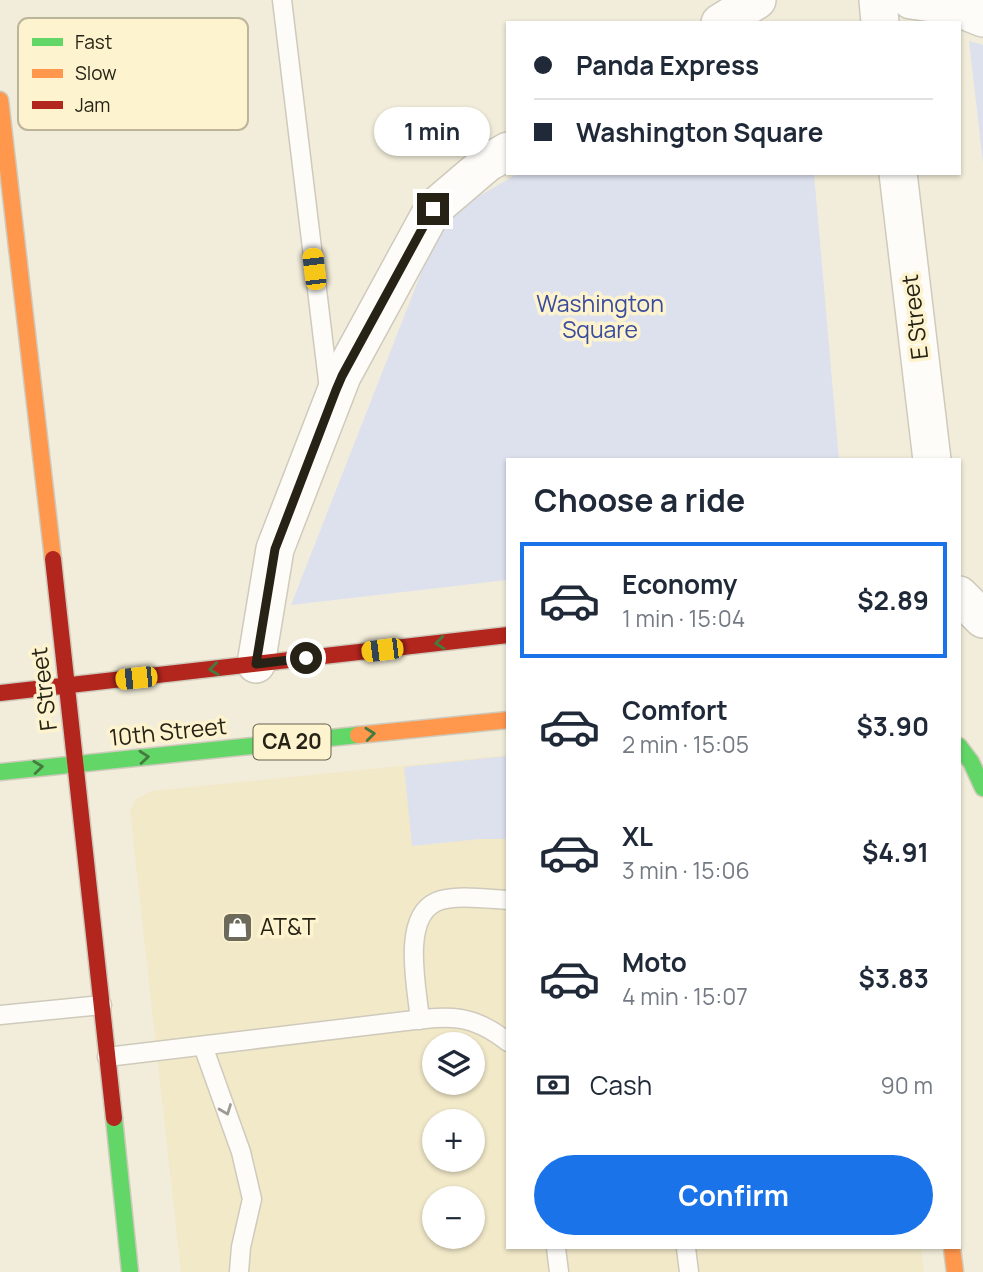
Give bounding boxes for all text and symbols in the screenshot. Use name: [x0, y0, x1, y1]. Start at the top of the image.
legend: [18, 18, 248, 130]
text: Fast: [75, 29, 112, 55]
text: Panda Express: [576, 47, 759, 83]
text: Slow: [75, 60, 117, 86]
text: Jam: [75, 92, 110, 118]
callout: 1 min: [375, 108, 491, 156]
text: Washington Square: [576, 114, 823, 150]
text: 1 min: [404, 115, 460, 147]
route end: [417, 193, 449, 225]
car: [302, 247, 327, 291]
street label: E Street: [893, 273, 935, 361]
park label: Washington Square: [536, 287, 664, 345]
text: Choose a ride: [534, 478, 745, 522]
text: Economy: [622, 566, 737, 602]
icon: car: [538, 569, 601, 632]
text: $2.89: [857, 582, 929, 618]
text: 1 min · 15:04: [622, 602, 745, 634]
one-way arrow: [434, 635, 446, 650]
car: [360, 637, 405, 663]
route start: [290, 642, 322, 674]
street label: F Street: [22, 646, 64, 733]
one-way arrow: [208, 661, 219, 676]
car: [115, 665, 158, 691]
text: Comfort: [622, 692, 728, 728]
icon: car: [538, 695, 601, 758]
text: $3.90: [856, 708, 929, 744]
street label: 10th Street: [108, 709, 228, 753]
road number: CA 20: [254, 724, 330, 760]
one-way arrow: [365, 727, 376, 742]
text: 2 min · 15:05: [622, 728, 749, 760]
one-way arrow: [139, 750, 150, 765]
one-way arrow: [32, 760, 44, 775]
text: XL: [622, 818, 653, 854]
icon: car: [538, 821, 601, 884]
text: $4.91: [862, 834, 929, 870]
text: 3 min · 15:06: [622, 854, 750, 886]
shop icon: AT&T: [220, 910, 254, 944]
place label: AT&T: [260, 910, 316, 942]
text: Moto: [622, 944, 687, 980]
icon: car: [538, 947, 601, 1010]
text: $3.83: [859, 960, 929, 996]
text: 4 min · 15:07: [622, 980, 748, 1012]
map controls: [422, 1032, 485, 1249]
button: layers: [422, 1032, 485, 1095]
icon: cash: [534, 1066, 572, 1104]
text: Cash: [590, 1067, 652, 1103]
text: 90 m: [881, 1069, 933, 1101]
one-way arrow: [217, 1104, 231, 1116]
button: +: [422, 1109, 485, 1172]
button: Confirm: [534, 1155, 933, 1235]
button: −: [422, 1186, 485, 1249]

